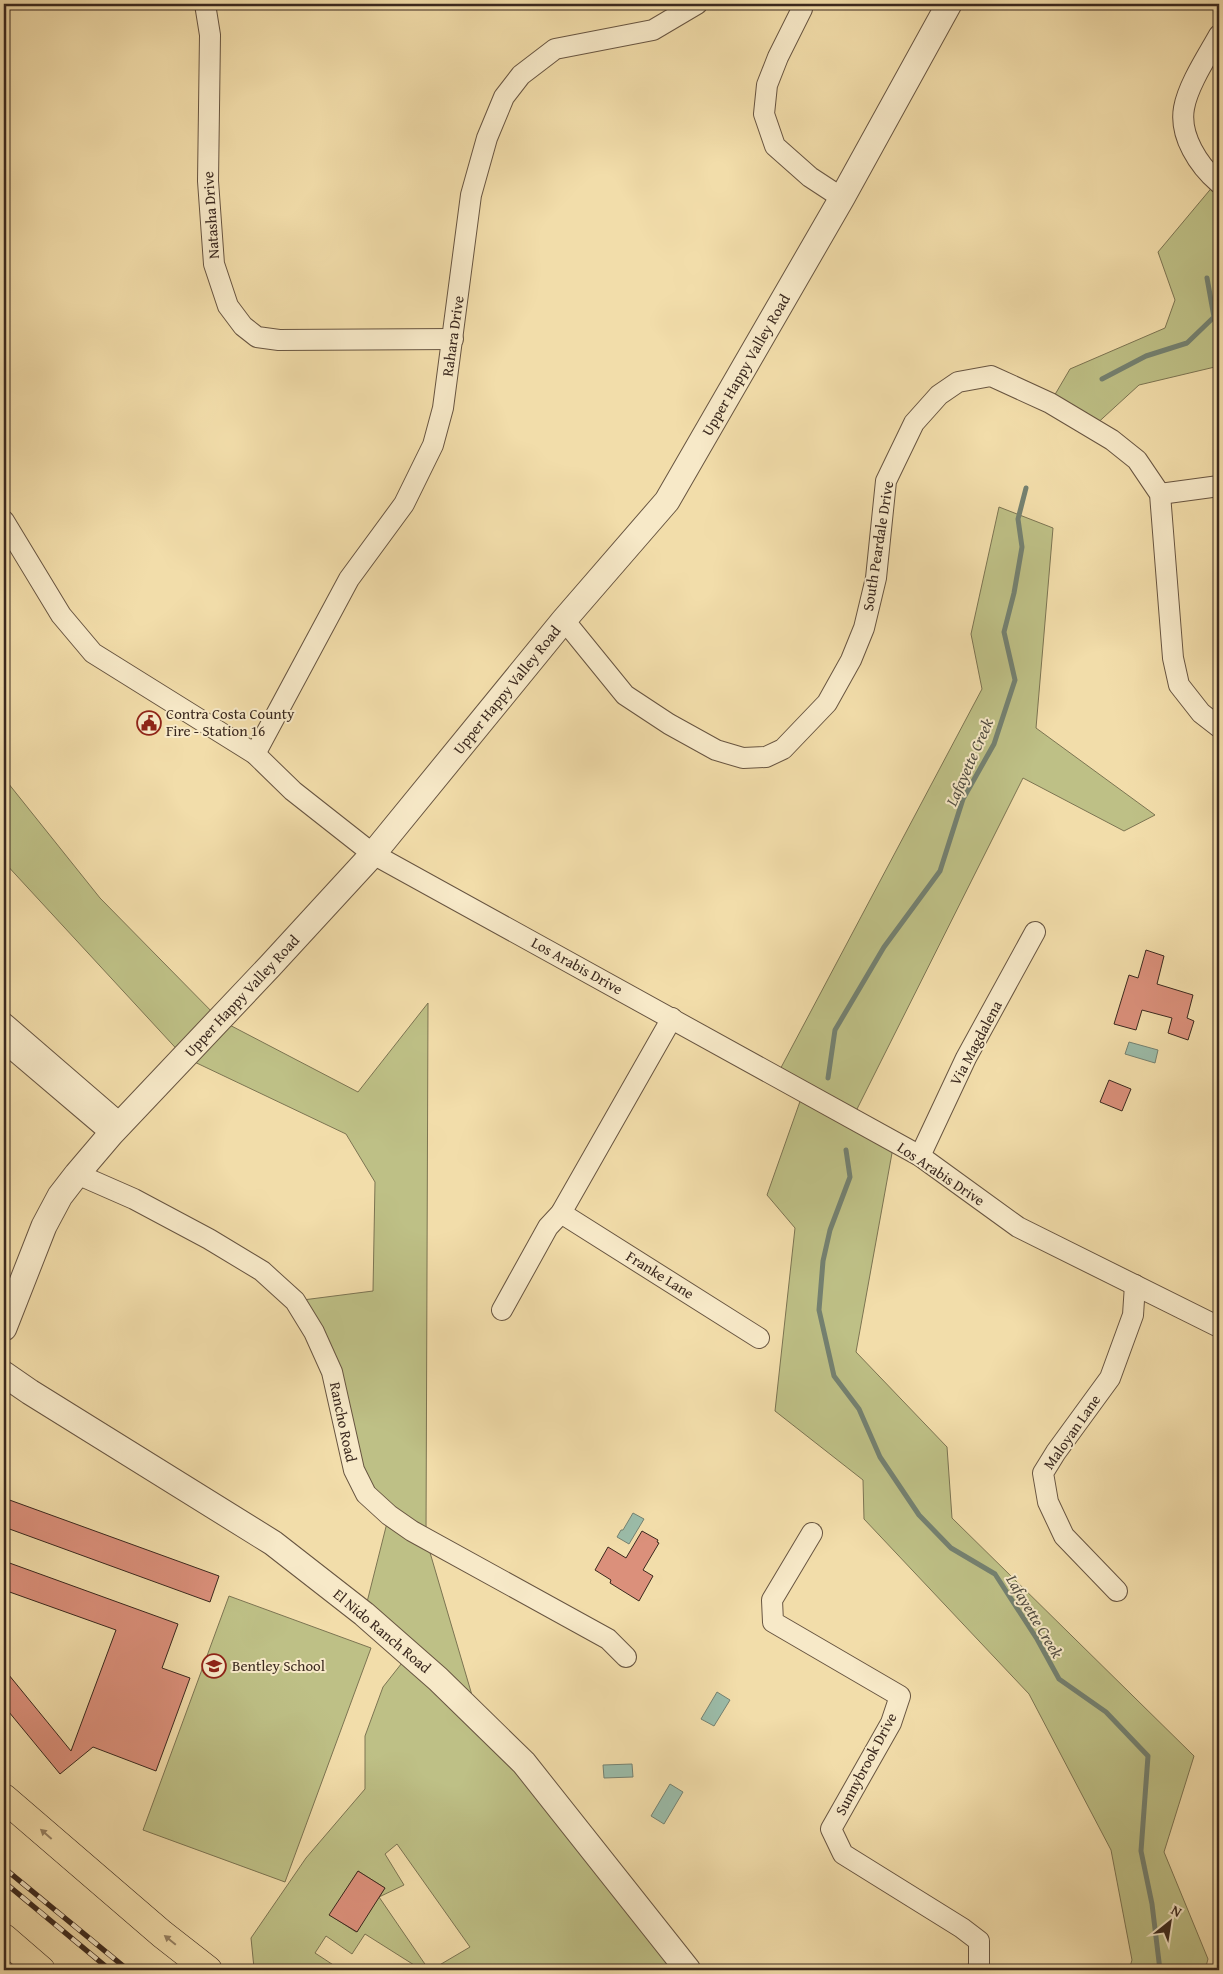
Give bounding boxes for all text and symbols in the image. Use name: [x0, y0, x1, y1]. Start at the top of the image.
street label: Natasha Drive: [197, 171, 224, 260]
street label: Upper Happy Valley Road: [696, 290, 795, 439]
street label: Rahara Drive: [436, 294, 469, 378]
street label: South Peardale Drive: [857, 479, 898, 613]
street label: Upper Happy Valley Road: [448, 621, 565, 759]
place label: Contra Costa County Fire - Station 16: [166, 703, 295, 741]
public building icon: Contra Costa County Fire - Station 16: [136, 710, 162, 736]
water label: Lafayette Creek: [939, 714, 999, 811]
street label: Upper Happy Valley Road: [179, 930, 304, 1061]
street label: Los Arabis Drive: [528, 932, 627, 999]
street label: Via Magdalena: [944, 997, 1007, 1089]
street label: Los Arabis Drive: [893, 1137, 989, 1211]
street label: Franke Lane: [622, 1245, 698, 1304]
street label: Rancho Road: [325, 1380, 362, 1464]
street label: Maloyan Lane: [1038, 1390, 1105, 1473]
water label: Lafayette Creek: [1000, 1569, 1070, 1663]
street label: El Nido Ranch Road: [329, 1583, 436, 1678]
school or university icon: Bentley School: [201, 1653, 227, 1679]
place label: Bentley School: [232, 1655, 325, 1676]
street label: Sunnybrook Drive: [830, 1709, 901, 1819]
one-way arrow: [41, 1828, 53, 1840]
north arrow: [1146, 1896, 1196, 1946]
text: N: [1167, 1900, 1186, 1922]
one-way arrow: [164, 1934, 177, 1945]

